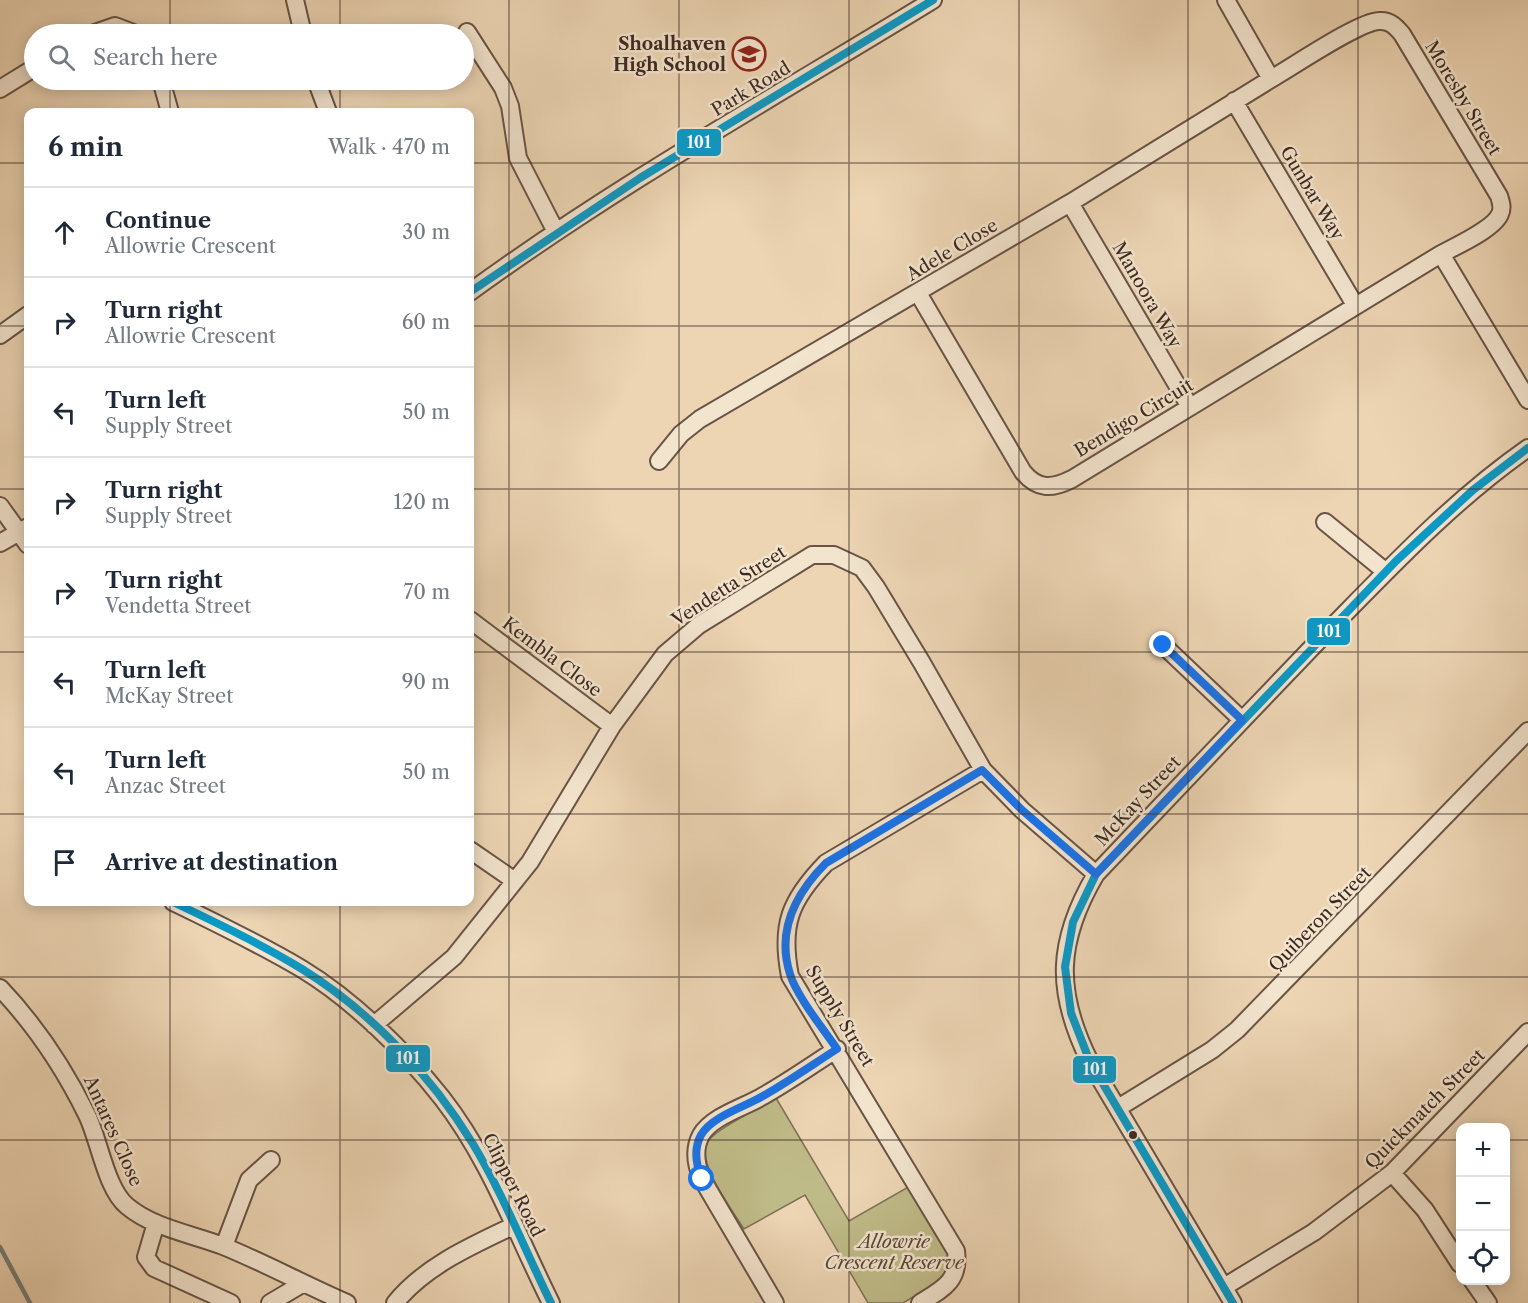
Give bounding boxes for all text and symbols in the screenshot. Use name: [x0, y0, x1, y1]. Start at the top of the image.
search box: [24, 24, 474, 90]
place label: Shoalhaven High School: [613, 33, 727, 76]
school or university icon: Shoalhaven High School: [731, 36, 767, 72]
street label: Moresby Street: [1420, 37, 1506, 160]
icon: search: [45, 41, 78, 74]
text: Search here: [93, 44, 218, 71]
street label: Park Road: [708, 57, 794, 121]
line badge: 101: [676, 128, 722, 157]
text: 6 min: [48, 131, 123, 163]
text: 101: [687, 132, 712, 152]
text: Walk · 470 m: [328, 135, 450, 159]
street label: Gunbar Way: [1275, 142, 1349, 245]
text: Continue: [105, 207, 211, 234]
street label: Adele Close: [902, 214, 1002, 286]
icon: ahead: [48, 216, 81, 249]
text: 30 m: [402, 220, 450, 244]
text: Allowrie Crescent: [105, 234, 276, 258]
street label: Manoora Way: [1108, 238, 1187, 353]
text: Turn right: [105, 297, 223, 324]
icon: right: [48, 306, 81, 339]
text: 60 m: [402, 310, 450, 334]
text: Allowrie Crescent: [105, 324, 276, 348]
street label: Bendigo Circuit: [1071, 374, 1198, 462]
text: Turn left: [105, 387, 206, 414]
icon: left: [48, 396, 81, 429]
text: 50 m: [403, 400, 450, 424]
text: Supply Street: [105, 414, 232, 438]
text: Turn right: [105, 477, 223, 504]
icon: right: [48, 486, 81, 519]
text: 120 m: [393, 490, 450, 514]
text: Supply Street: [105, 504, 232, 528]
street label: Vendetta Street: [667, 541, 791, 632]
text: Turn right: [105, 567, 223, 594]
icon: right: [48, 576, 81, 609]
text: 70 m: [404, 580, 450, 604]
text: Vendetta Street: [105, 594, 251, 618]
street label: Kembla Close: [498, 612, 606, 702]
line badge: 101: [1306, 617, 1351, 646]
text: 101: [1317, 621, 1342, 641]
route end: [1149, 631, 1175, 657]
text: Turn left: [105, 657, 206, 684]
icon: left: [48, 666, 81, 699]
text: 90 m: [402, 670, 450, 694]
text: McKay Street: [105, 684, 233, 708]
text: Turn left: [105, 747, 206, 774]
street label: McKay Street: [1091, 751, 1186, 851]
icon: left: [48, 756, 81, 789]
text: 50 m: [403, 760, 450, 784]
text: Anzac Street: [105, 774, 226, 798]
icon: arrive: [48, 846, 81, 879]
text: Arrive at destination: [105, 849, 338, 876]
street label: Quiberon Street: [1264, 861, 1376, 976]
street label: Supply Street: [801, 961, 879, 1071]
line badge: 101: [385, 1044, 431, 1073]
street label: Quickmatch Street: [1360, 1044, 1490, 1174]
text: 101: [396, 1048, 421, 1068]
line badge: 101: [1072, 1055, 1117, 1084]
text: 101: [1083, 1059, 1108, 1079]
street label: Antares Close: [78, 1071, 147, 1190]
map controls: [1456, 1123, 1510, 1285]
button: +: [1456, 1123, 1510, 1177]
street label: Clipper Road: [477, 1129, 549, 1241]
unlabelled marker: [1127, 1129, 1139, 1141]
route start: [688, 1165, 714, 1191]
button: −: [1456, 1177, 1510, 1231]
park label: Allowrie Crescent Reserve: [824, 1231, 965, 1274]
button: locate: [1456, 1231, 1510, 1285]

